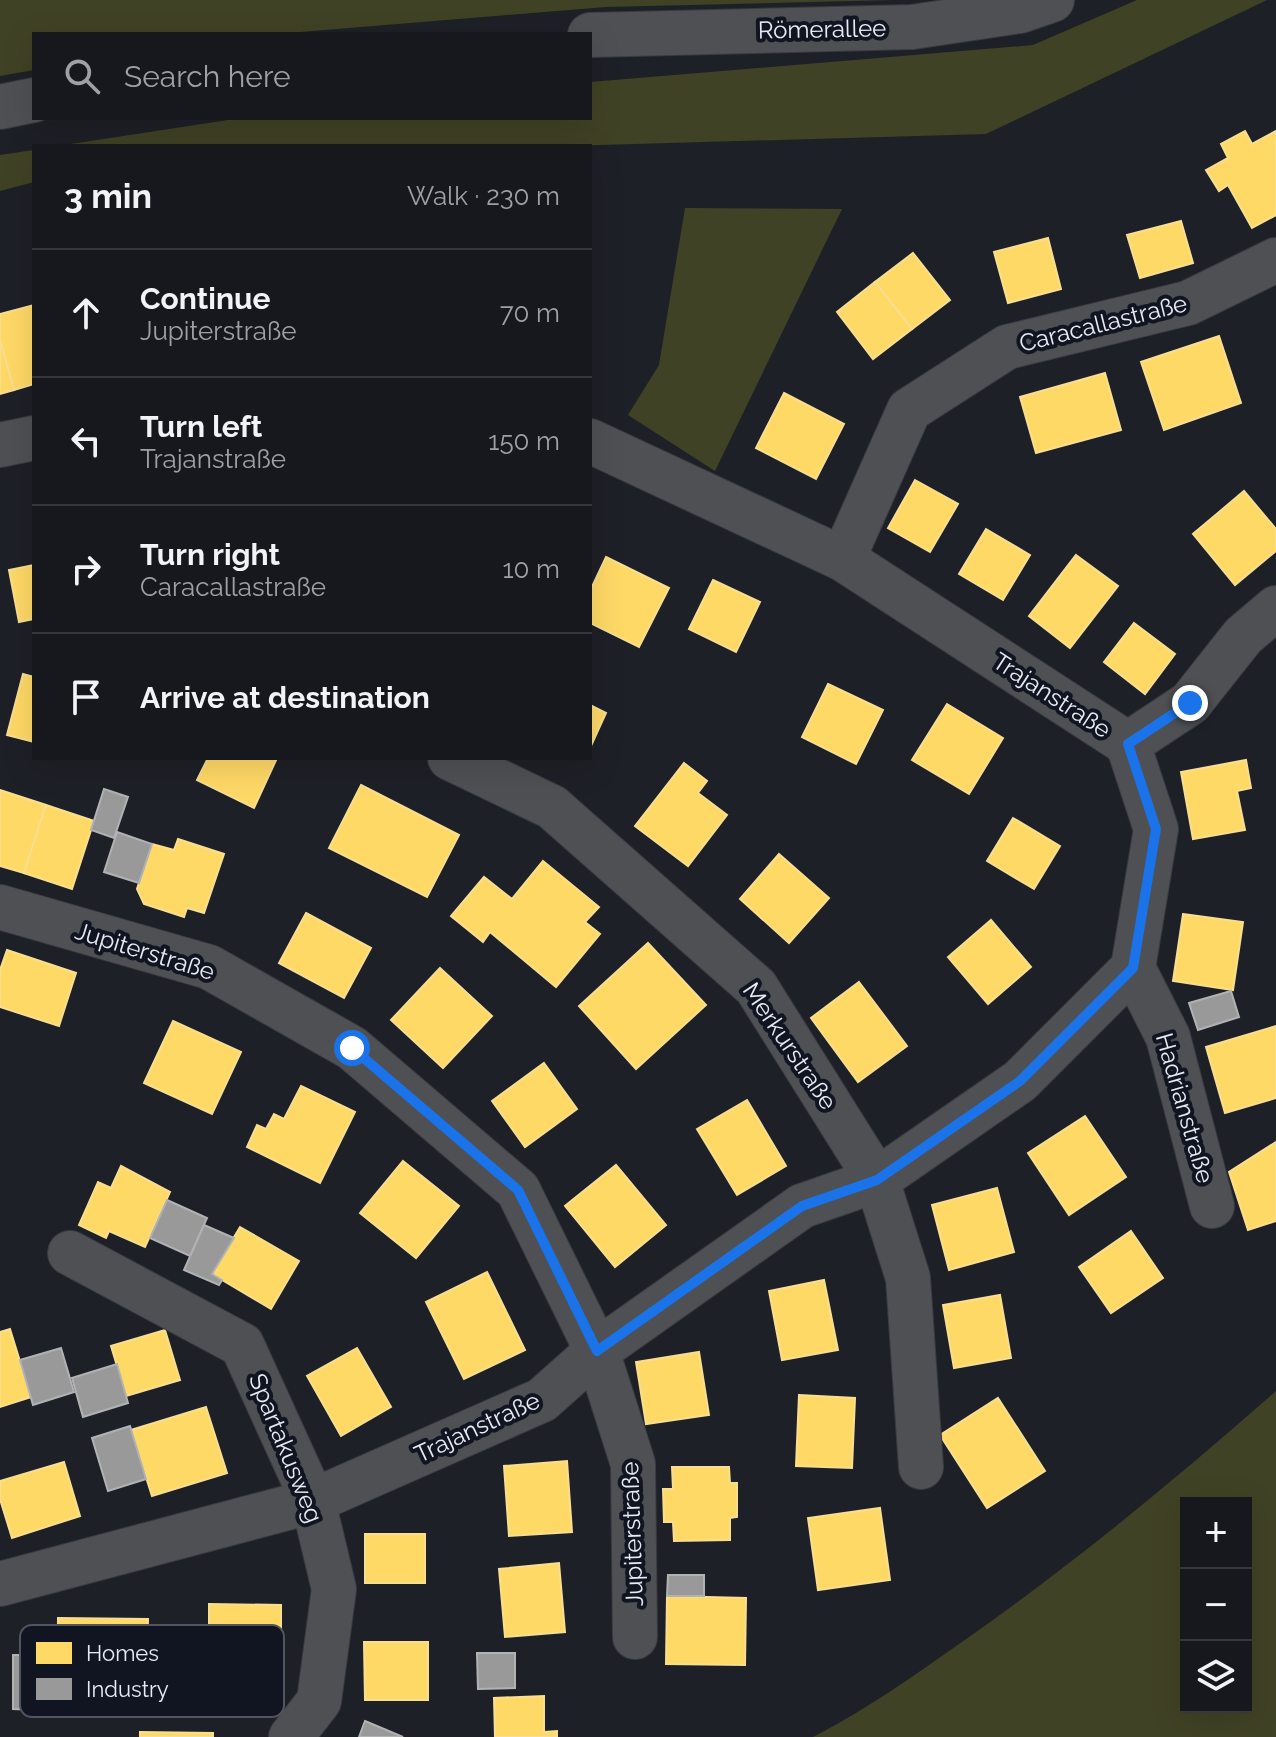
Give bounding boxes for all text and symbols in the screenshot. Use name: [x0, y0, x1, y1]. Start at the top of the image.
street label: Römerallee: [758, 13, 886, 45]
search box: [32, 32, 592, 120]
icon: search: [60, 54, 104, 98]
text: Search here: [124, 59, 291, 94]
text: 3 min: [64, 176, 152, 216]
text: Walk · 230 m: [407, 181, 560, 211]
text: Continue: [140, 281, 271, 316]
street label: Caracallastraße: [1016, 288, 1190, 358]
icon: ahead: [64, 291, 108, 335]
text: 70 m: [500, 298, 560, 328]
text: Jupiterstraße: [140, 316, 297, 346]
text: Turn left: [140, 409, 262, 444]
icon: left: [64, 419, 108, 463]
text: 150 m: [488, 426, 560, 456]
text: Trajanstraße: [140, 444, 286, 474]
text: Turn right: [140, 537, 280, 572]
icon: right: [64, 547, 108, 591]
text: 10 m: [502, 554, 560, 584]
text: Caracallastraße: [140, 572, 326, 602]
street label: Trajanstraße: [988, 646, 1116, 744]
icon: arrive: [64, 675, 108, 719]
text: Arrive at destination: [140, 680, 430, 715]
route end: [1172, 685, 1208, 721]
street label: Jupiterstraße: [72, 916, 218, 986]
street label: Merkurstraße: [737, 977, 843, 1115]
route start: [334, 1030, 370, 1066]
street label: Hadrianstraße: [1150, 1030, 1220, 1186]
street label: Spartakusweg: [243, 1369, 329, 1527]
street label: Trajanstraße: [410, 1385, 544, 1469]
street label: Jupiterstraße: [615, 1461, 649, 1607]
map controls: [1180, 1497, 1252, 1713]
button: +: [1180, 1497, 1252, 1569]
button: −: [1180, 1569, 1252, 1641]
legend: [20, 1625, 284, 1717]
text: Homes: [86, 1640, 159, 1666]
button: layers: [1180, 1641, 1252, 1713]
text: Industry: [86, 1676, 169, 1702]

